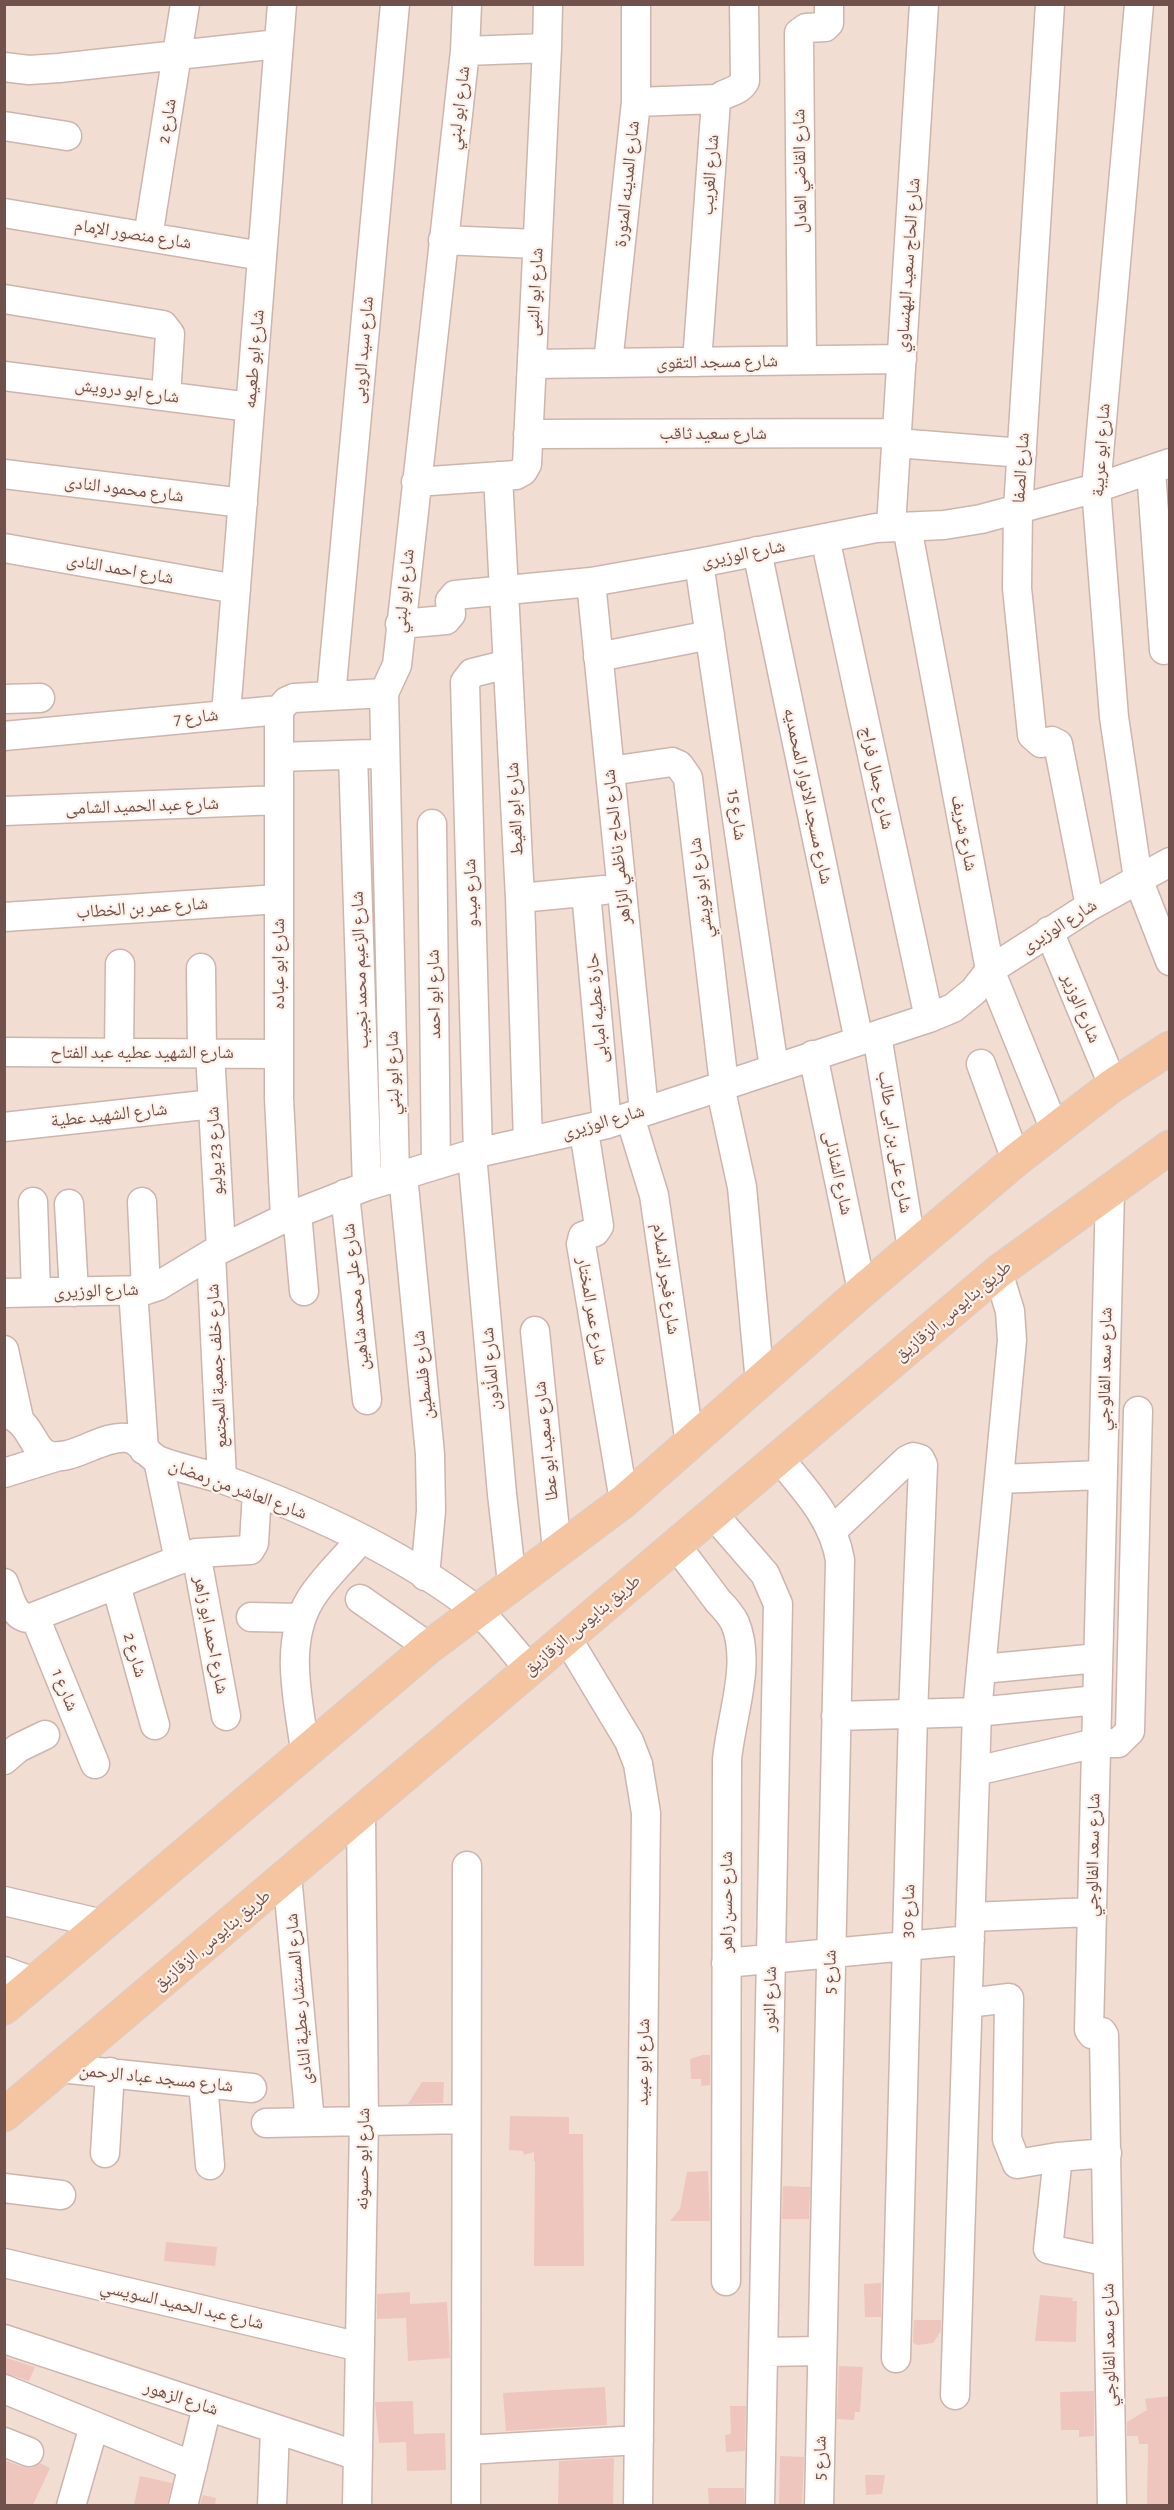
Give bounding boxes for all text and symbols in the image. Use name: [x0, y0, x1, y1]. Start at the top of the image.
street label: شارع ابو لبني: [443, 65, 475, 151]
street label: شارع 2: [153, 97, 181, 145]
street label: شارع القاضي العادل: [788, 109, 812, 233]
street label: شارع المدينه المنورة: [610, 120, 644, 248]
street label: شارع الغريب: [696, 134, 724, 216]
street label: شارع الحاج سعيد البهنساوي: [891, 177, 925, 353]
street label: شارع منصور الإمام: [73, 214, 193, 254]
street label: شارع ابو النبى: [522, 247, 548, 337]
street label: شارع سيد الروبى: [348, 295, 378, 405]
street label: شارع ابو طعيمه: [239, 309, 269, 409]
street label: شارع مسجد التقوى: [656, 350, 778, 374]
street label: شارع ابو درويش: [74, 374, 180, 408]
street label: شارع ابو عريبة: [1087, 402, 1115, 498]
street label: شارع سعيد ثاقب: [659, 423, 767, 445]
street label: شارع الصفا: [1008, 432, 1034, 504]
street label: شارع محمود النادى: [63, 471, 185, 507]
street label: شارع الوزيرى: [699, 535, 787, 573]
street label: شارع ابو لبني: [389, 548, 419, 634]
street label: شارع احمد النادى: [65, 549, 175, 589]
street label: شارع 7: [173, 704, 219, 730]
street label: شارع مسجد الانوار المحمديه: [779, 706, 837, 886]
street label: شارع جمال فراج: [856, 724, 898, 832]
street label: شارع ابو الغيط: [502, 762, 528, 856]
street label: شارع الحاج ناظمي الزاهر: [598, 768, 636, 926]
street label: شارع 15: [723, 788, 751, 842]
street label: شارع عبد الحميد الشامى: [65, 793, 219, 819]
street label: شارع شريف: [946, 793, 982, 873]
street label: شارع ابو نويشي: [684, 836, 718, 940]
street label: شارع ميدو: [459, 858, 483, 928]
street label: شارع الزعيم محمد نجيب: [346, 891, 374, 1049]
street label: شارع عمر بن الخطاب: [75, 893, 209, 923]
street label: شارع الوزيرى: [1017, 894, 1101, 958]
street label: شارع ابو عباده: [268, 918, 290, 1010]
street label: شارع ابو احمد: [422, 949, 446, 1039]
street label: حارة عطيه امبابى: [581, 952, 613, 1064]
street label: شارع الوزير: [1057, 970, 1105, 1046]
street label: شارع ابو لبني: [381, 1031, 405, 1115]
street label: شارع الشهيد عطيه عبد الفتاح: [50, 1042, 234, 1064]
street label: شارع على بن ابى طالب: [873, 1069, 917, 1215]
street label: شارع الشهيد عطية: [50, 1098, 168, 1132]
street label: شارع الوزيرى: [559, 1100, 647, 1144]
street label: شارع 23 يوليو: [202, 1106, 228, 1196]
street label: شارع الشاذلى: [819, 1129, 857, 1217]
street label: شارع على محمد شاهين: [338, 1222, 374, 1372]
street label: شارع فجر الاسلام: [647, 1222, 685, 1336]
street label: شارع عمر المختار: [572, 1255, 612, 1367]
street label: طريق بنايوس, الزقازيق: [890, 1256, 1016, 1366]
street label: شارع الوزيرى: [53, 1279, 139, 1303]
street label: شارع خلف جمعية المجتمع: [202, 1283, 232, 1449]
street label: شارع سعد الفالوجي: [1093, 1307, 1117, 1431]
street label: شارع المأذون: [477, 1326, 505, 1412]
street label: شارع فلسطين: [408, 1329, 438, 1421]
street label: شارع سعيد ابو عطا: [529, 1380, 563, 1502]
street label: شارع العاشر من رمضان: [166, 1454, 310, 1524]
street label: طريق بنايوس, الزقازيق: [519, 1570, 645, 1680]
street label: شارع احمد ابو زاهر: [189, 1574, 233, 1696]
street label: شارع 2: [118, 1630, 152, 1680]
street label: شارع 1: [47, 1666, 83, 1714]
street label: شارع سعد الفالوجي: [1081, 1793, 1105, 1917]
street label: شارع حسن زاهر: [716, 1851, 738, 1953]
street label: شارع 30: [896, 1884, 920, 1938]
street label: طريق بنايوس, الزقازيق: [149, 1885, 275, 1995]
street label: شارع المستشار عطية النادى: [281, 1912, 317, 2086]
street label: شارع 5: [819, 1949, 841, 1995]
street label: شارع النور: [759, 1966, 781, 2032]
street label: شارع ابو عبيد: [631, 2018, 655, 2106]
street label: شارع مسجد عباد الرحمن: [78, 2059, 234, 2097]
street label: شارع ابو حسونه: [351, 2107, 375, 2211]
street label: شارع عبد الحميد السويسي: [98, 2276, 266, 2334]
street label: شارع سعد الفالوجي: [1097, 2283, 1121, 2407]
street label: شارع الزهور: [141, 2376, 221, 2420]
street label: شارع 5: [809, 2435, 831, 2481]

